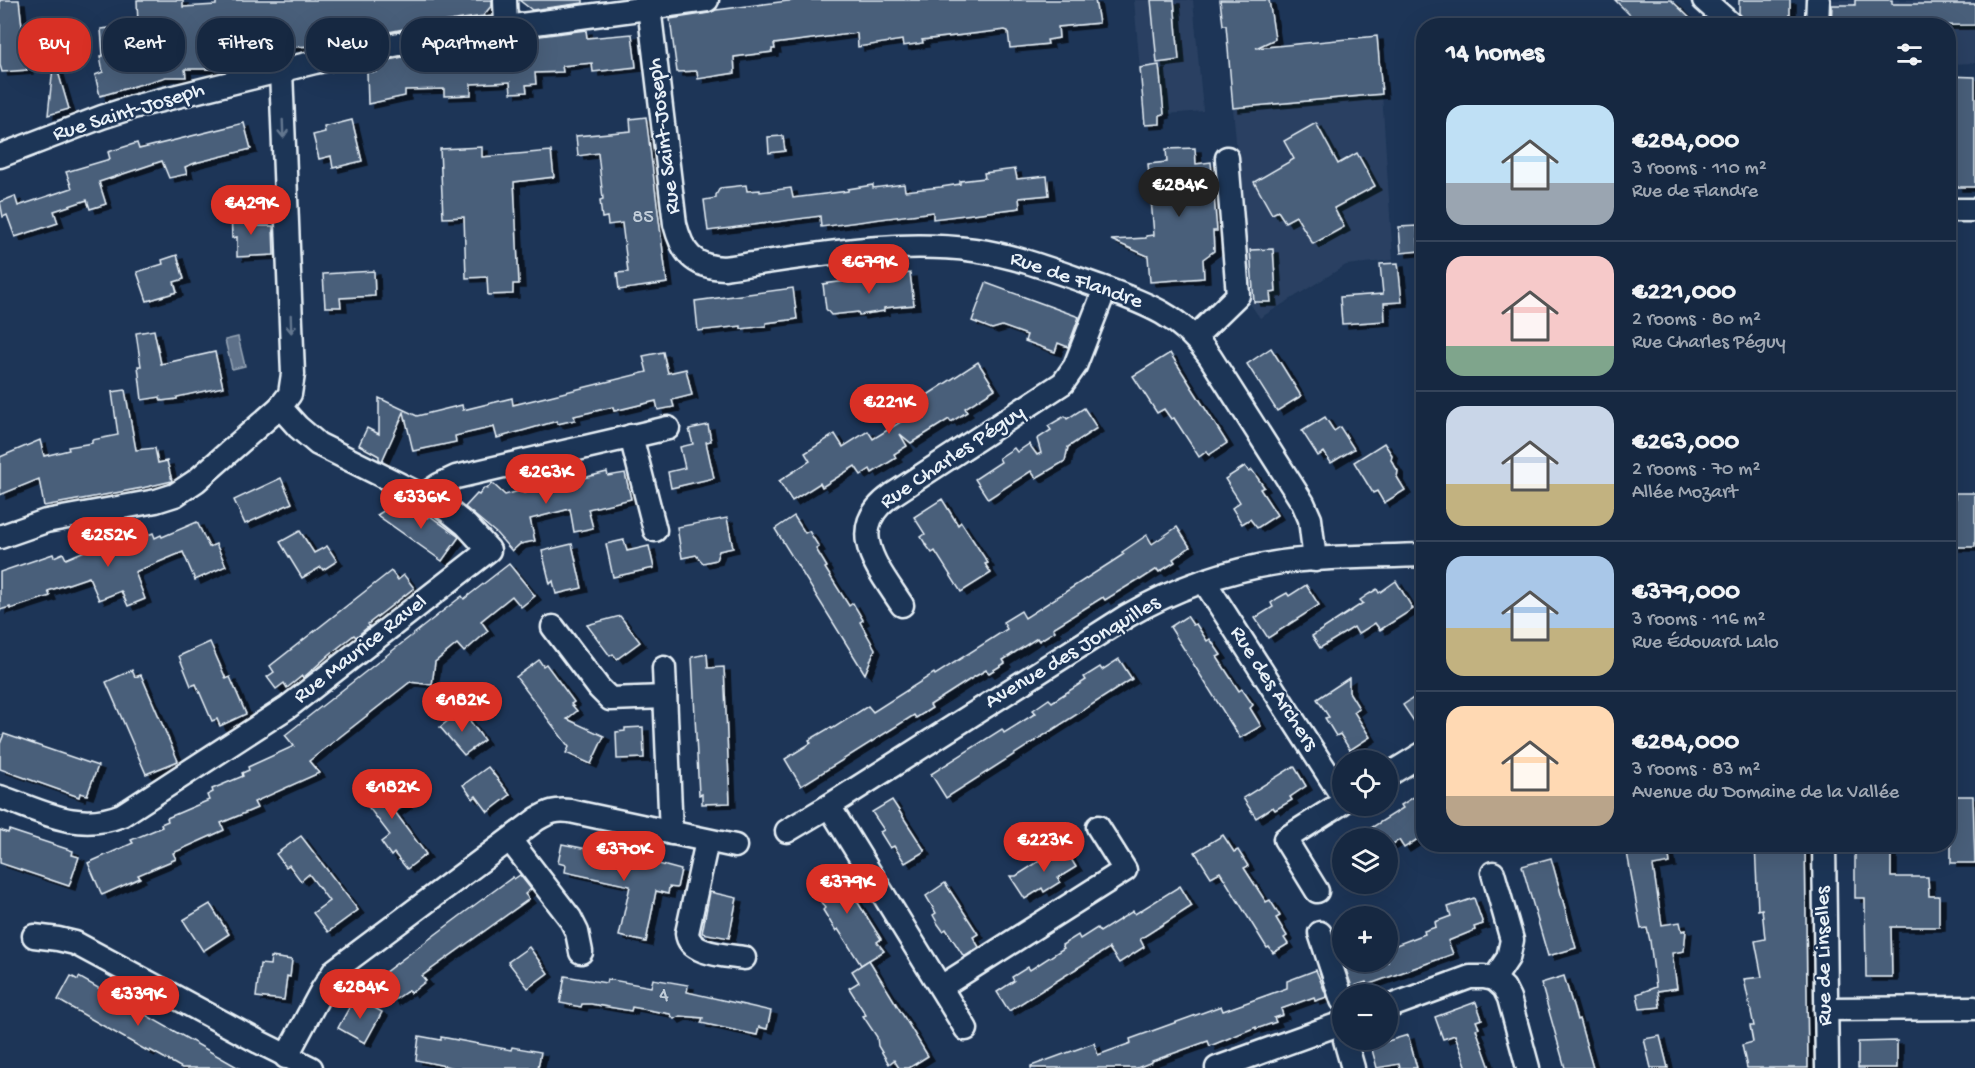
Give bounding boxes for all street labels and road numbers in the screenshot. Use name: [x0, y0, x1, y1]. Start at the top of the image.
street label: Rue Saint-Joseph: [643, 56, 687, 216]
street label: Rue Saint-Joseph: [50, 78, 208, 148]
street label: Rue de Flandre: [1006, 246, 1146, 316]
street label: Rue Charles Péguy: [876, 400, 1030, 516]
street label: Rue Maurice Ravel: [289, 590, 433, 710]
street label: Avenue des Jonquilles: [981, 590, 1166, 716]
street label: Rue des Archers: [1223, 622, 1323, 757]
street label: Rue de Linselles: [1811, 885, 1839, 1026]

